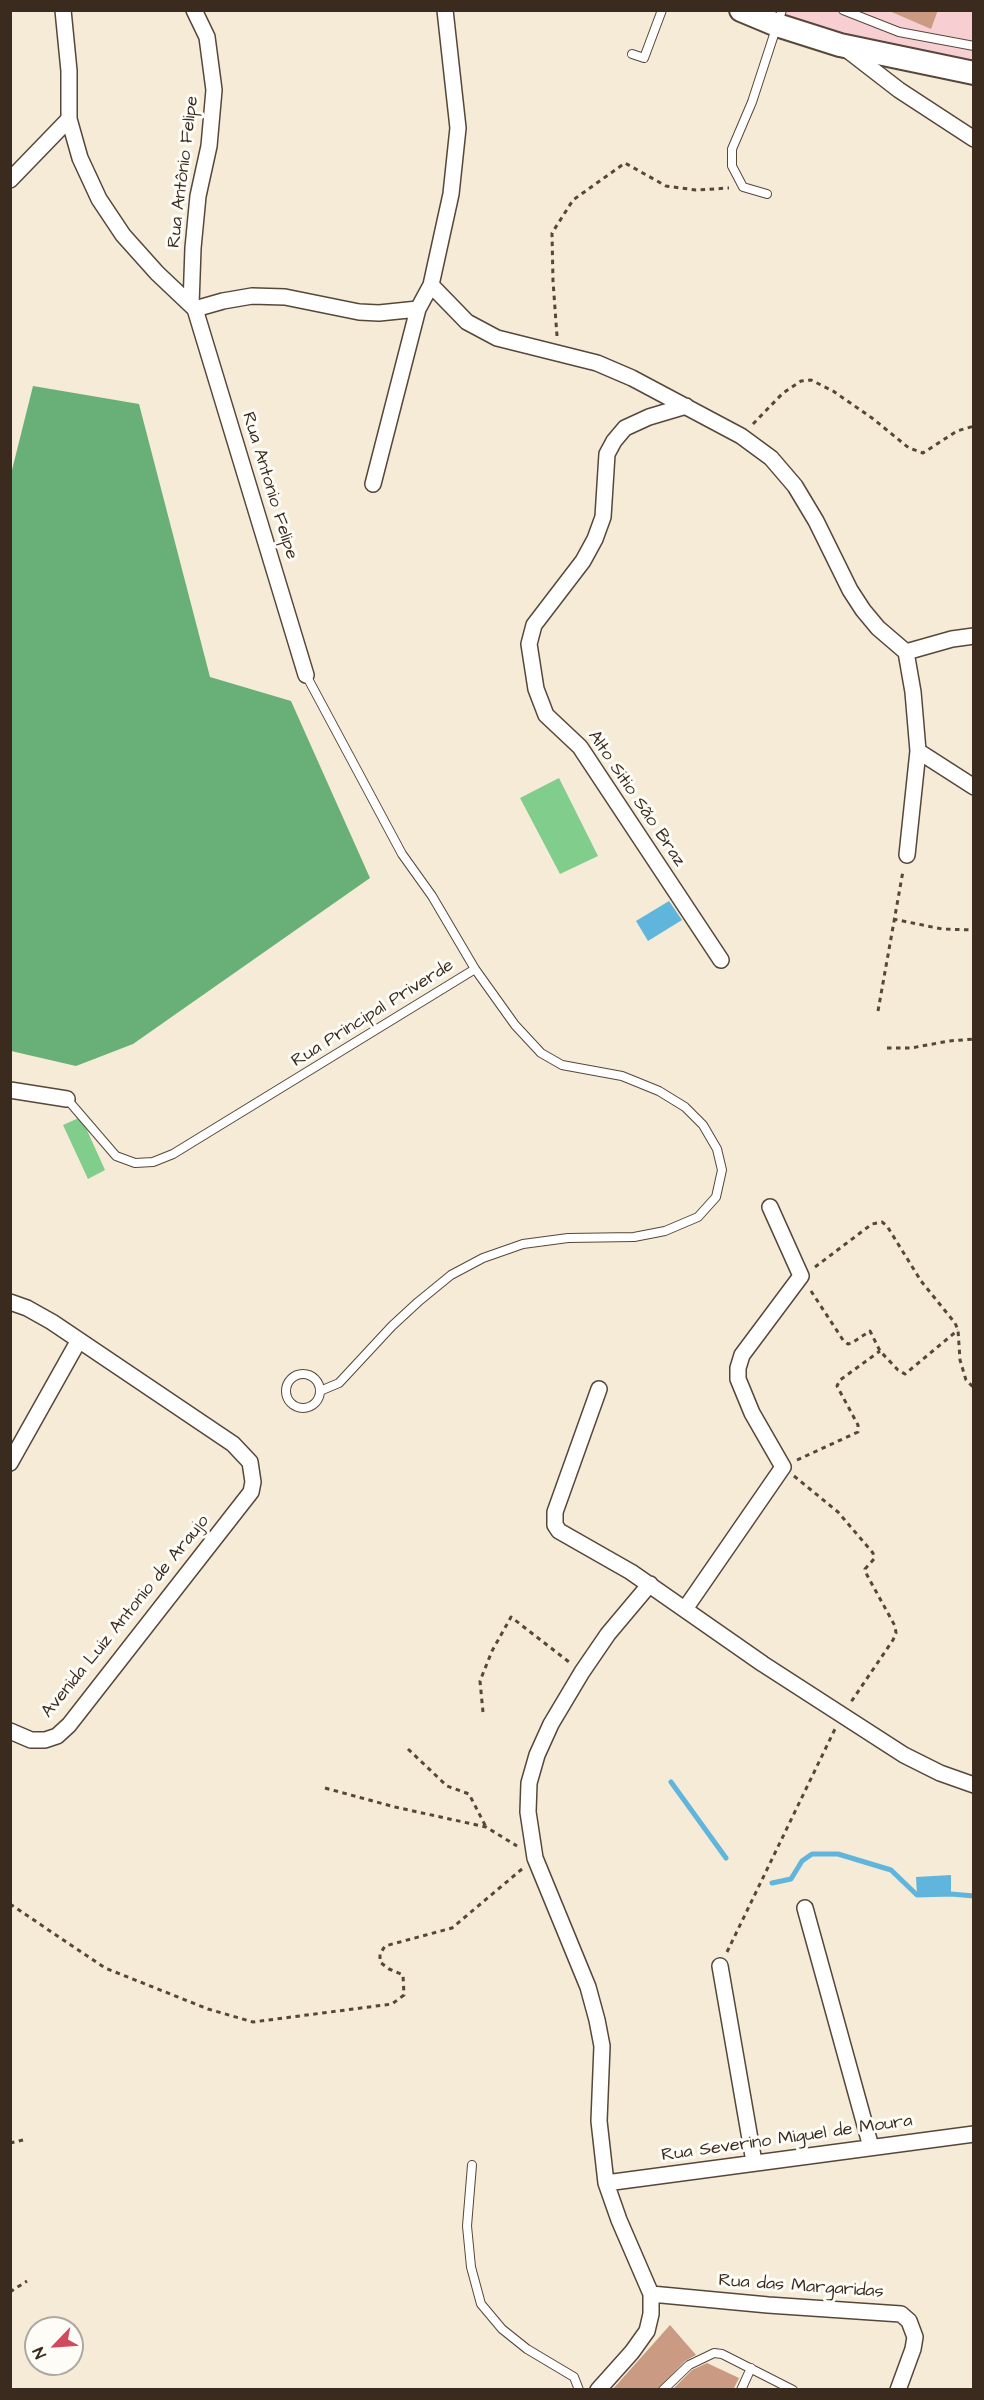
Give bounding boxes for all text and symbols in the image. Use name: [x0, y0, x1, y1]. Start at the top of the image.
street label: Rua Antônio Felipe: [164, 95, 204, 249]
street label: Rua Antonio Felipe: [236, 410, 302, 562]
street label: Alto Sitio São Braz: [582, 727, 690, 871]
street label: Rua Principal Priverde: [288, 955, 458, 1073]
street label: Avenida Luiz Antonio de Araujo: [37, 1511, 215, 1723]
street label: Rua Severino Miguel de Moura: [660, 2111, 914, 2167]
street label: Rua das Margaridas: [718, 2270, 884, 2304]
north arrow: [24, 2316, 84, 2376]
text: N: [27, 2344, 52, 2362]

